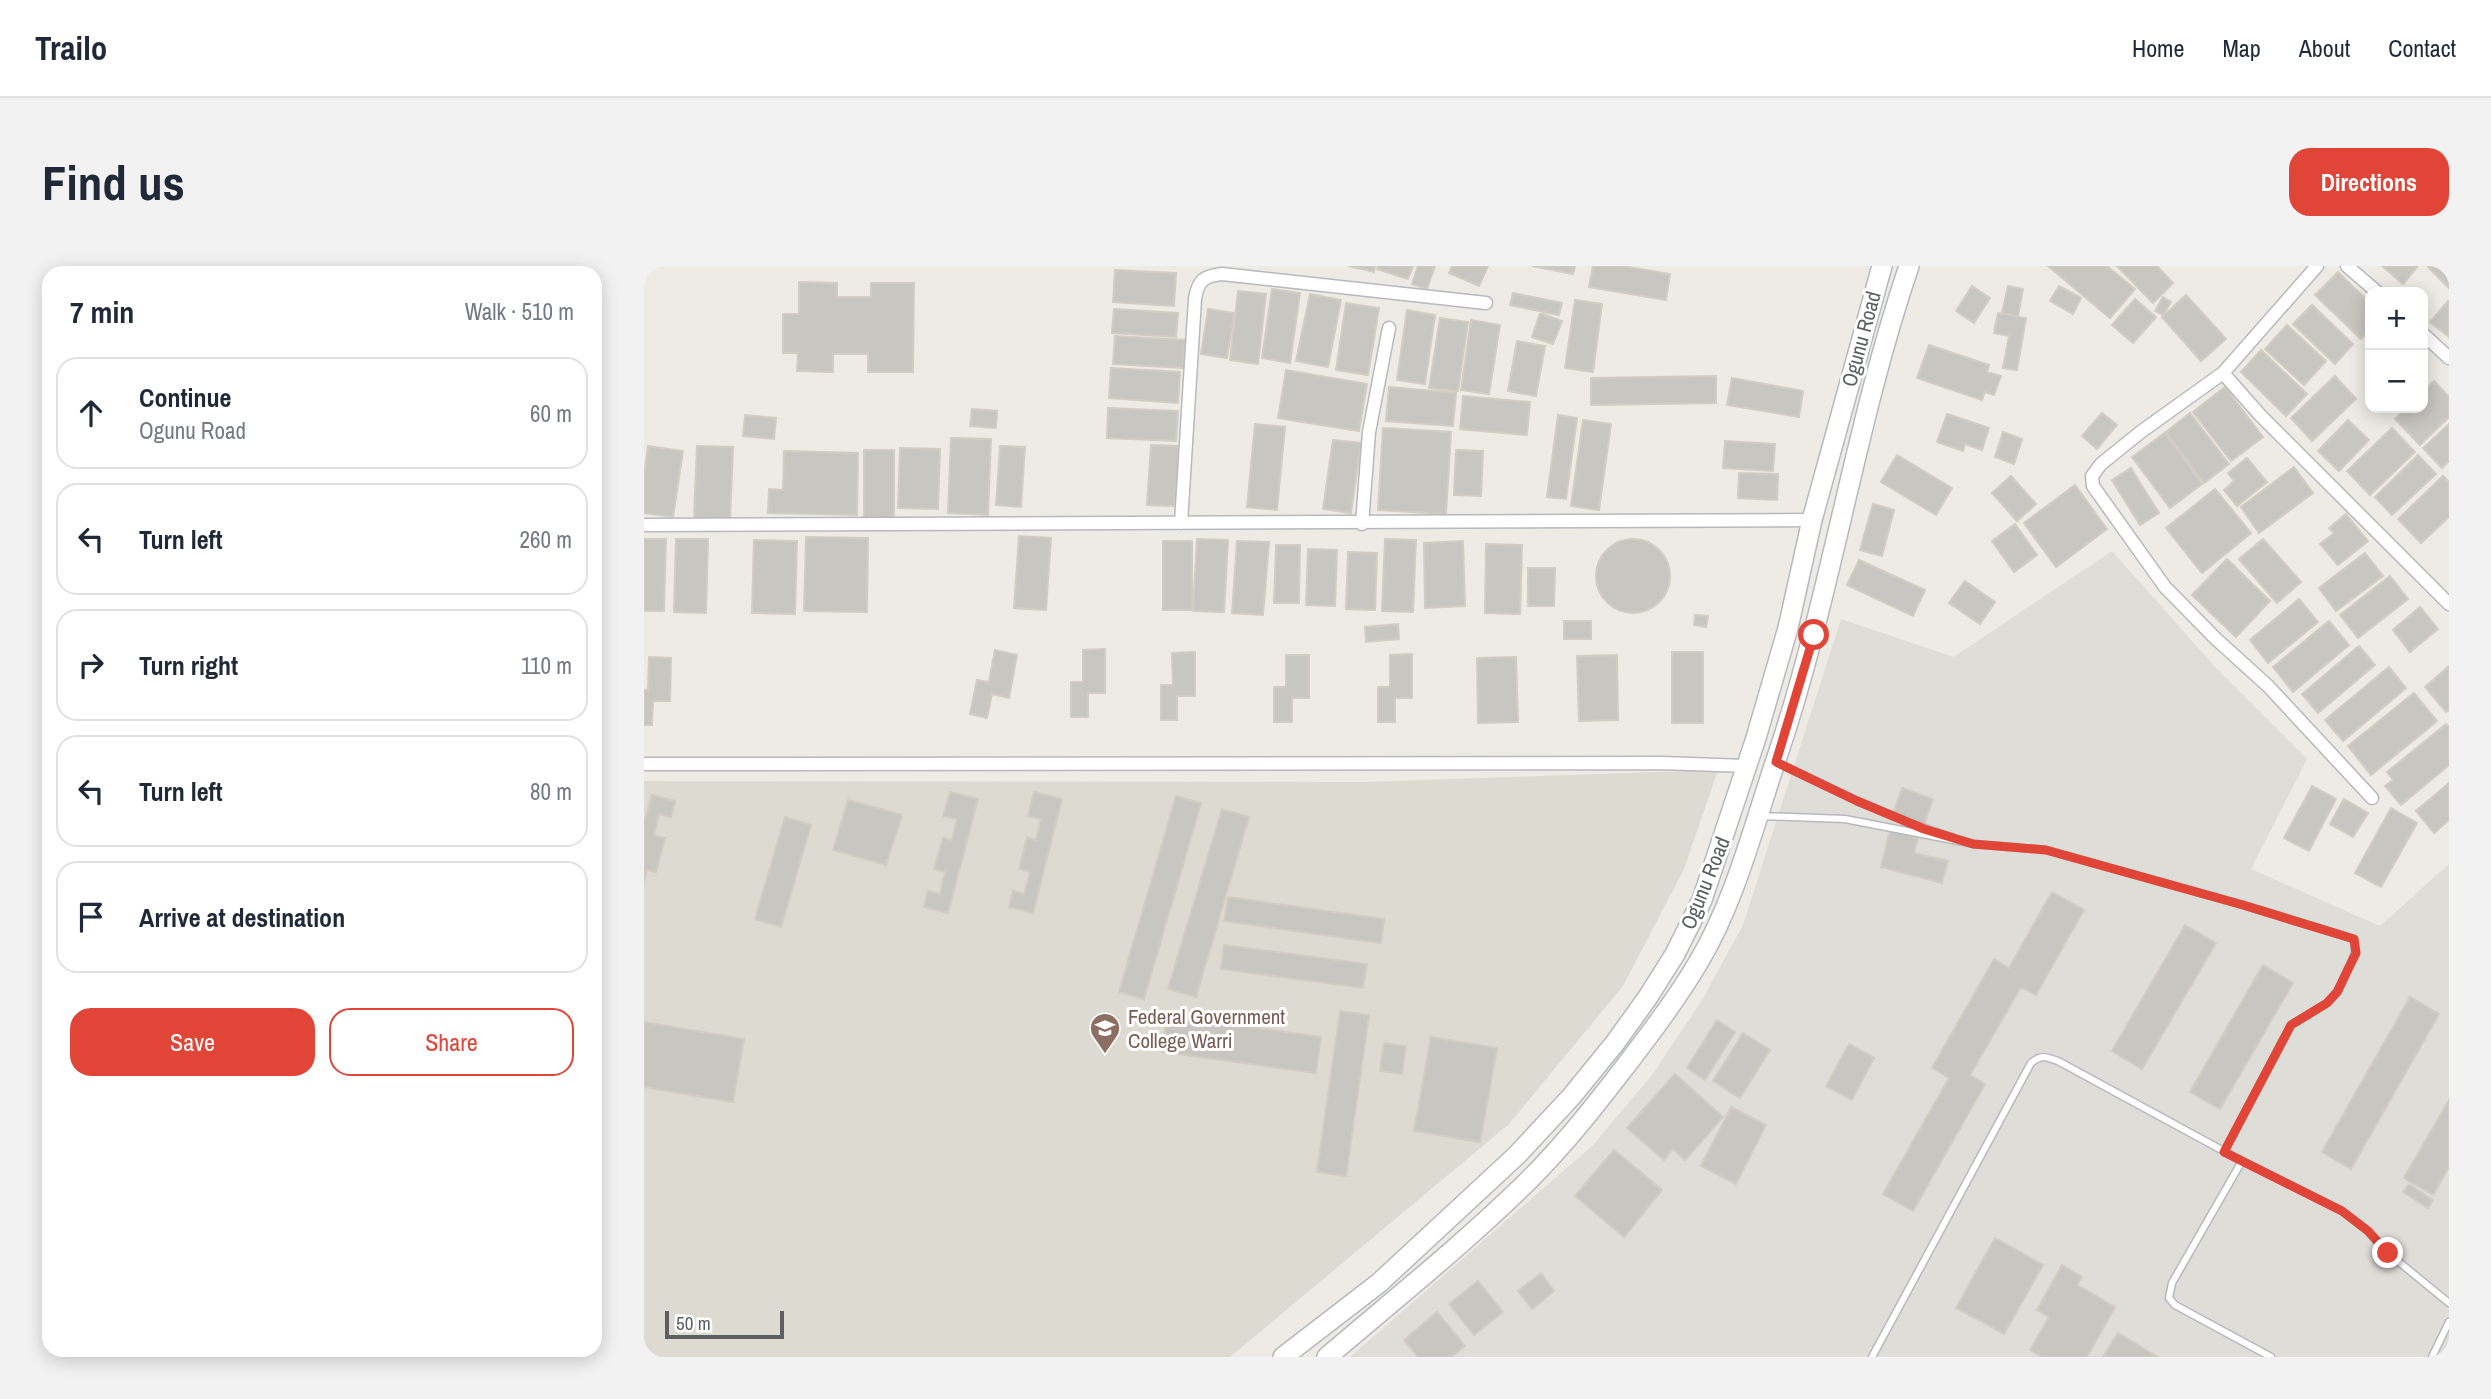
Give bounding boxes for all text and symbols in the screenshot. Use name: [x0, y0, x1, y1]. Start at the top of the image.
text: Trailo: [35, 26, 107, 70]
text: Home: [2132, 32, 2184, 64]
text: Map: [2222, 32, 2261, 64]
text: About: [2299, 32, 2350, 64]
text: Contact: [2388, 32, 2456, 64]
button: Directions: [2289, 148, 2449, 216]
text: Find us: [42, 149, 185, 215]
map controls: [2365, 287, 2428, 413]
button: +: [2365, 287, 2428, 350]
street label: Ogunu Road: [1834, 288, 1888, 390]
text: 7 min: [70, 292, 134, 332]
text: Walk · 510 m: [465, 296, 574, 327]
button: −: [2365, 350, 2428, 413]
text: Continue: [139, 380, 231, 415]
icon: ahead: [72, 394, 110, 432]
text: 60 m: [530, 398, 572, 429]
text: Ogunu Road: [139, 415, 246, 446]
icon: left: [72, 520, 110, 558]
text: Turn left: [139, 522, 223, 557]
text: 260 m: [520, 524, 572, 555]
route start: [1798, 619, 1829, 650]
icon: right: [72, 646, 110, 684]
text: Turn right: [139, 648, 238, 683]
text: 110 m: [521, 650, 572, 681]
icon: left: [72, 772, 110, 810]
text: Turn left: [139, 774, 223, 809]
text: 80 m: [530, 776, 572, 807]
street label: Ogunu Road: [1673, 832, 1737, 934]
icon: arrive: [72, 898, 110, 936]
text: Arrive at destination: [139, 900, 345, 935]
place label: Federal Government College Warri: [1128, 1002, 1285, 1055]
button: Save: [70, 1008, 315, 1076]
button: Share: [329, 1008, 574, 1076]
school or university icon: Federal Government College Warri: [1088, 1011, 1122, 1055]
route end: [2372, 1237, 2403, 1268]
scale bar: [665, 1308, 784, 1340]
text: 50 m: [676, 1310, 711, 1336]

